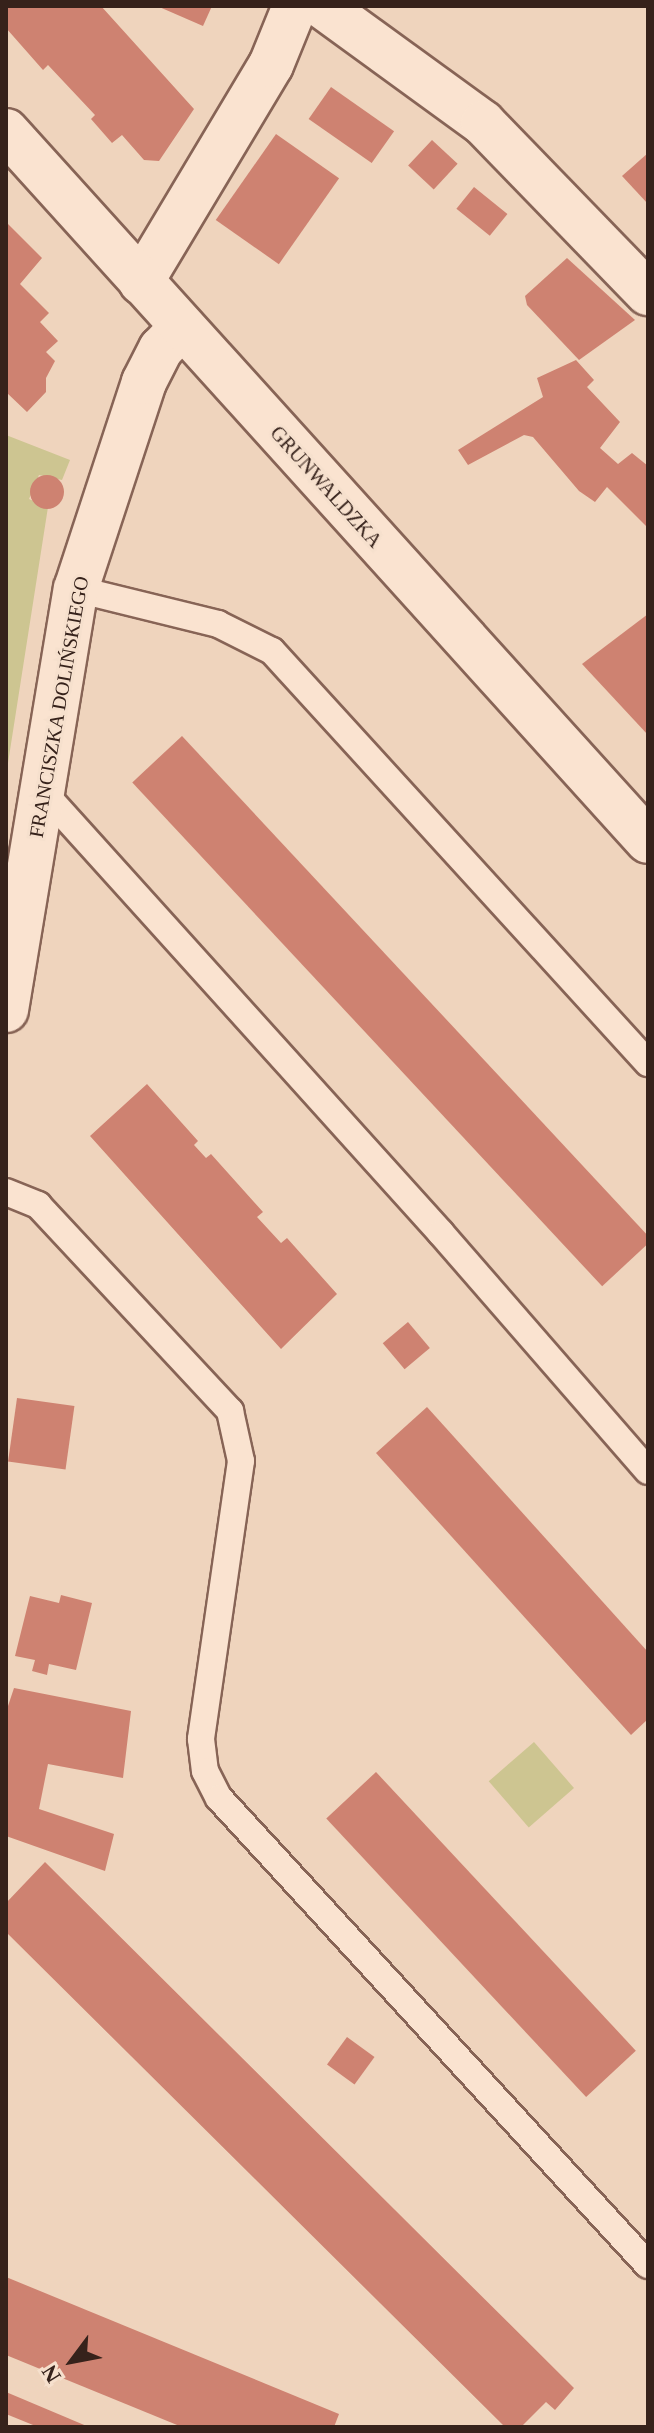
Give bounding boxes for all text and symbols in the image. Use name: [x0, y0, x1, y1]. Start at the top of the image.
street label: GRUNWALDZKA: [265, 421, 387, 553]
street label: FRANCISZKA DOLIŃSKIEGO: [24, 574, 94, 840]
north arrow: [32, 2321, 112, 2401]
text: N: [36, 2361, 66, 2387]

